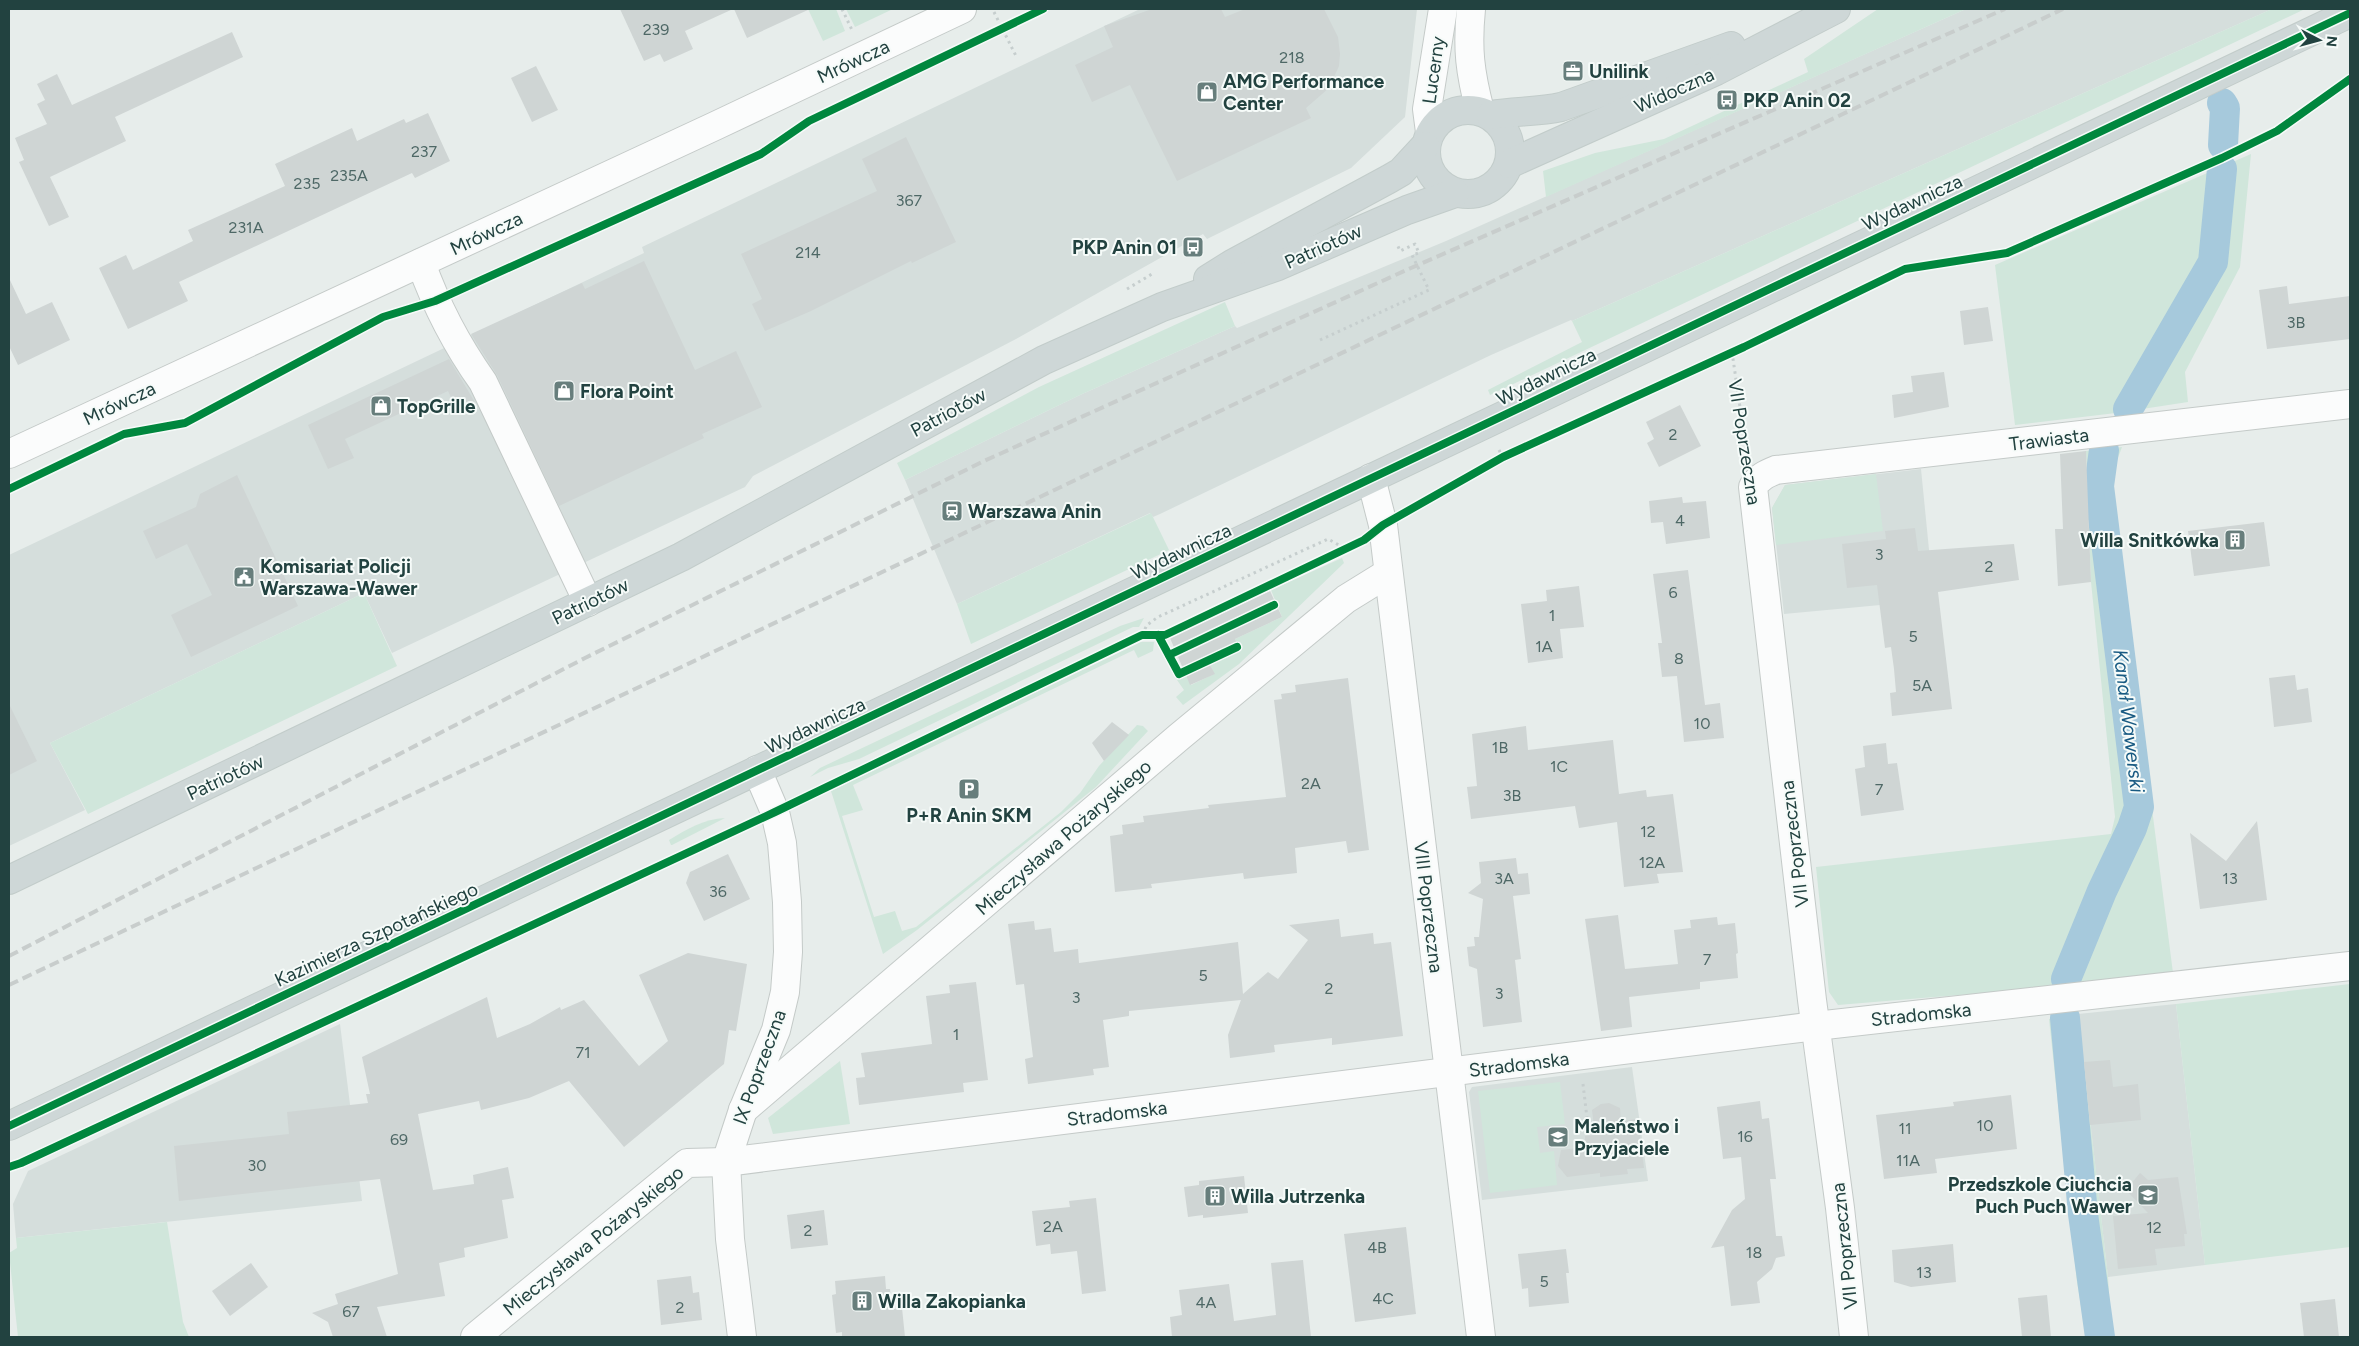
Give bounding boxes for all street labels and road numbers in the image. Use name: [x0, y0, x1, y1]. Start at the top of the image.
street label: Mrówcza: [813, 35, 893, 88]
street label: Lucerny: [1417, 35, 1450, 105]
street label: Widoczna: [1631, 63, 1718, 118]
street label: Wydawnicza: [1858, 169, 1966, 236]
street label: Mrówcza: [446, 207, 526, 260]
street label: Patriotów: [1281, 219, 1366, 274]
street label: Wydawnicza: [1493, 342, 1600, 410]
street label: Mrówcza: [79, 377, 159, 430]
street label: VII Poprzeczna: [1723, 377, 1766, 507]
street label: Patriotów: [906, 383, 990, 442]
street label: Trawiasta: [2008, 423, 2090, 456]
street label: Wydawnicza: [1127, 518, 1235, 585]
street label: Patriotów: [548, 573, 632, 630]
street label: Wydawnicza: [761, 692, 869, 759]
street label: Patriotów: [183, 750, 267, 805]
street label: Mieczysława Pożaryskiego: [971, 755, 1156, 920]
street label: VII Poprzeczna: [1775, 779, 1814, 908]
street label: VIII Poprzeczna: [1409, 840, 1448, 974]
street label: Kazimierza Szpotańskiego: [271, 877, 482, 992]
street label: Stradomska: [1870, 998, 1972, 1031]
street label: IX Poprzeczna: [728, 1007, 791, 1128]
street label: Stradomska: [1468, 1047, 1571, 1082]
street label: Stradomska: [1066, 1096, 1169, 1131]
street label: Mieczysława Pożaryskiego: [498, 1160, 688, 1320]
street label: VII Poprzeczna: [1826, 1181, 1863, 1310]

